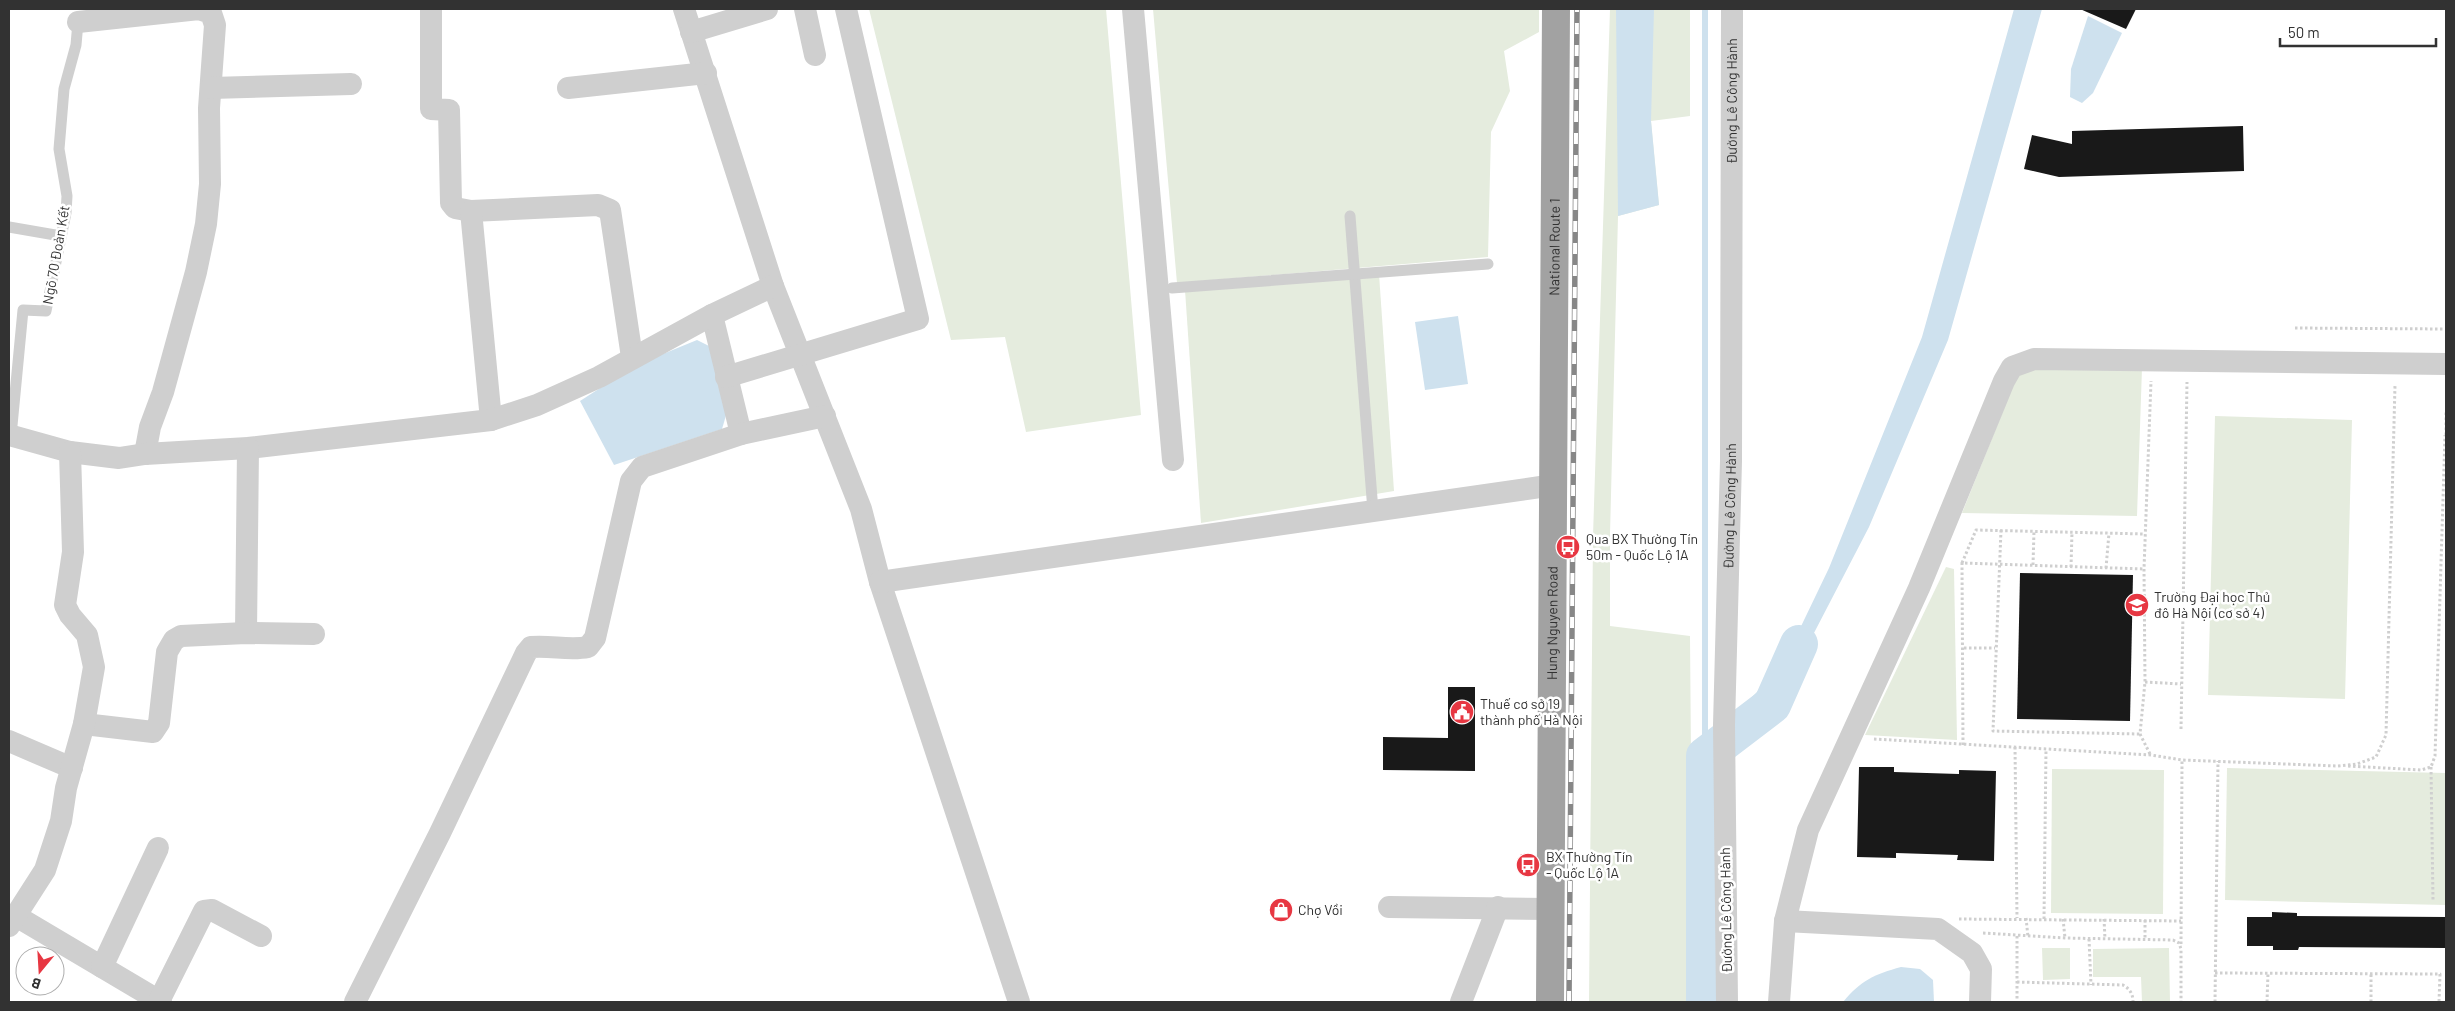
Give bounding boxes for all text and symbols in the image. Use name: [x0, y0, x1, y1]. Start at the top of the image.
scale bar: [2280, 15, 2436, 47]
text: 50 m: [2288, 23, 2320, 41]
street label: Đường Lê Công Hành: [1723, 38, 1740, 164]
street label: National Route 1: [1545, 198, 1563, 296]
street label: Ngõ 70 Đoàn Kết: [38, 204, 73, 306]
street label: Đường Lê Công Hành: [1719, 443, 1739, 569]
place label: Qua BX Thường Tín 50m - Quốc Lộ 1A: [1586, 530, 1698, 563]
bus stop icon: Qua BX Thường Tín 50m - Quốc Lộ 1A: [1555, 534, 1581, 560]
street label: Hung Nguyen Road: [1543, 566, 1561, 680]
place label: Trường Đại học Thủ đô Hà Nội (cơ sở 4): [2154, 588, 2270, 621]
school or university icon: Trường Đại học Thủ đô Hà Nội (cơ sở 4): [2124, 592, 2150, 618]
place label: Thuế cơ sở 19 thành phố Hà Nội: [1480, 695, 1583, 728]
public building icon: Thuế cơ sở 19 thành phố Hà Nội: [1449, 699, 1475, 725]
street label: Đường Lê Công Hành: [1716, 847, 1735, 973]
place label: BX Thường Tín - Quốc Lộ 1A: [1546, 848, 1633, 881]
bus stop icon: BX Thường Tín - Quốc Lộ 1A: [1515, 852, 1541, 878]
shop icon: Chợ Vồi: [1268, 897, 1294, 923]
place label: Chợ Vồi: [1298, 901, 1343, 918]
north arrow: [15, 946, 65, 996]
text: B: [29, 974, 43, 993]

